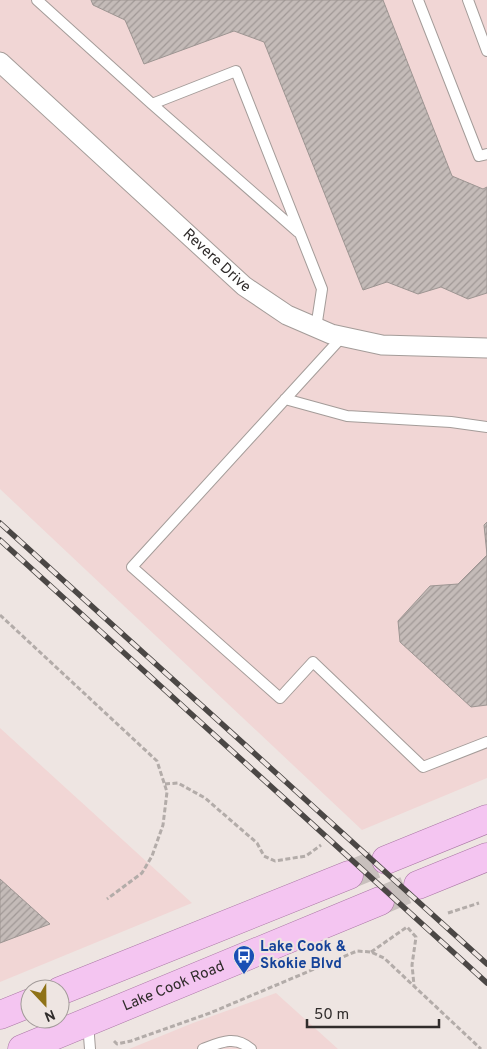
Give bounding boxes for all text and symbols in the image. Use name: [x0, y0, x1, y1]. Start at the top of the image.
street label: Revere Drive: [179, 225, 254, 297]
place label: Lake Cook & Skokie Blvd: [260, 938, 347, 974]
bus stop icon: Lake Cook & Skokie Blvd: [232, 944, 256, 975]
street label: Lake Cook Road: [120, 957, 227, 1016]
north arrow: [20, 979, 70, 1029]
scale bar: [307, 996, 440, 1028]
text: N: [41, 1005, 57, 1024]
text: 50 m: [314, 1006, 349, 1025]

